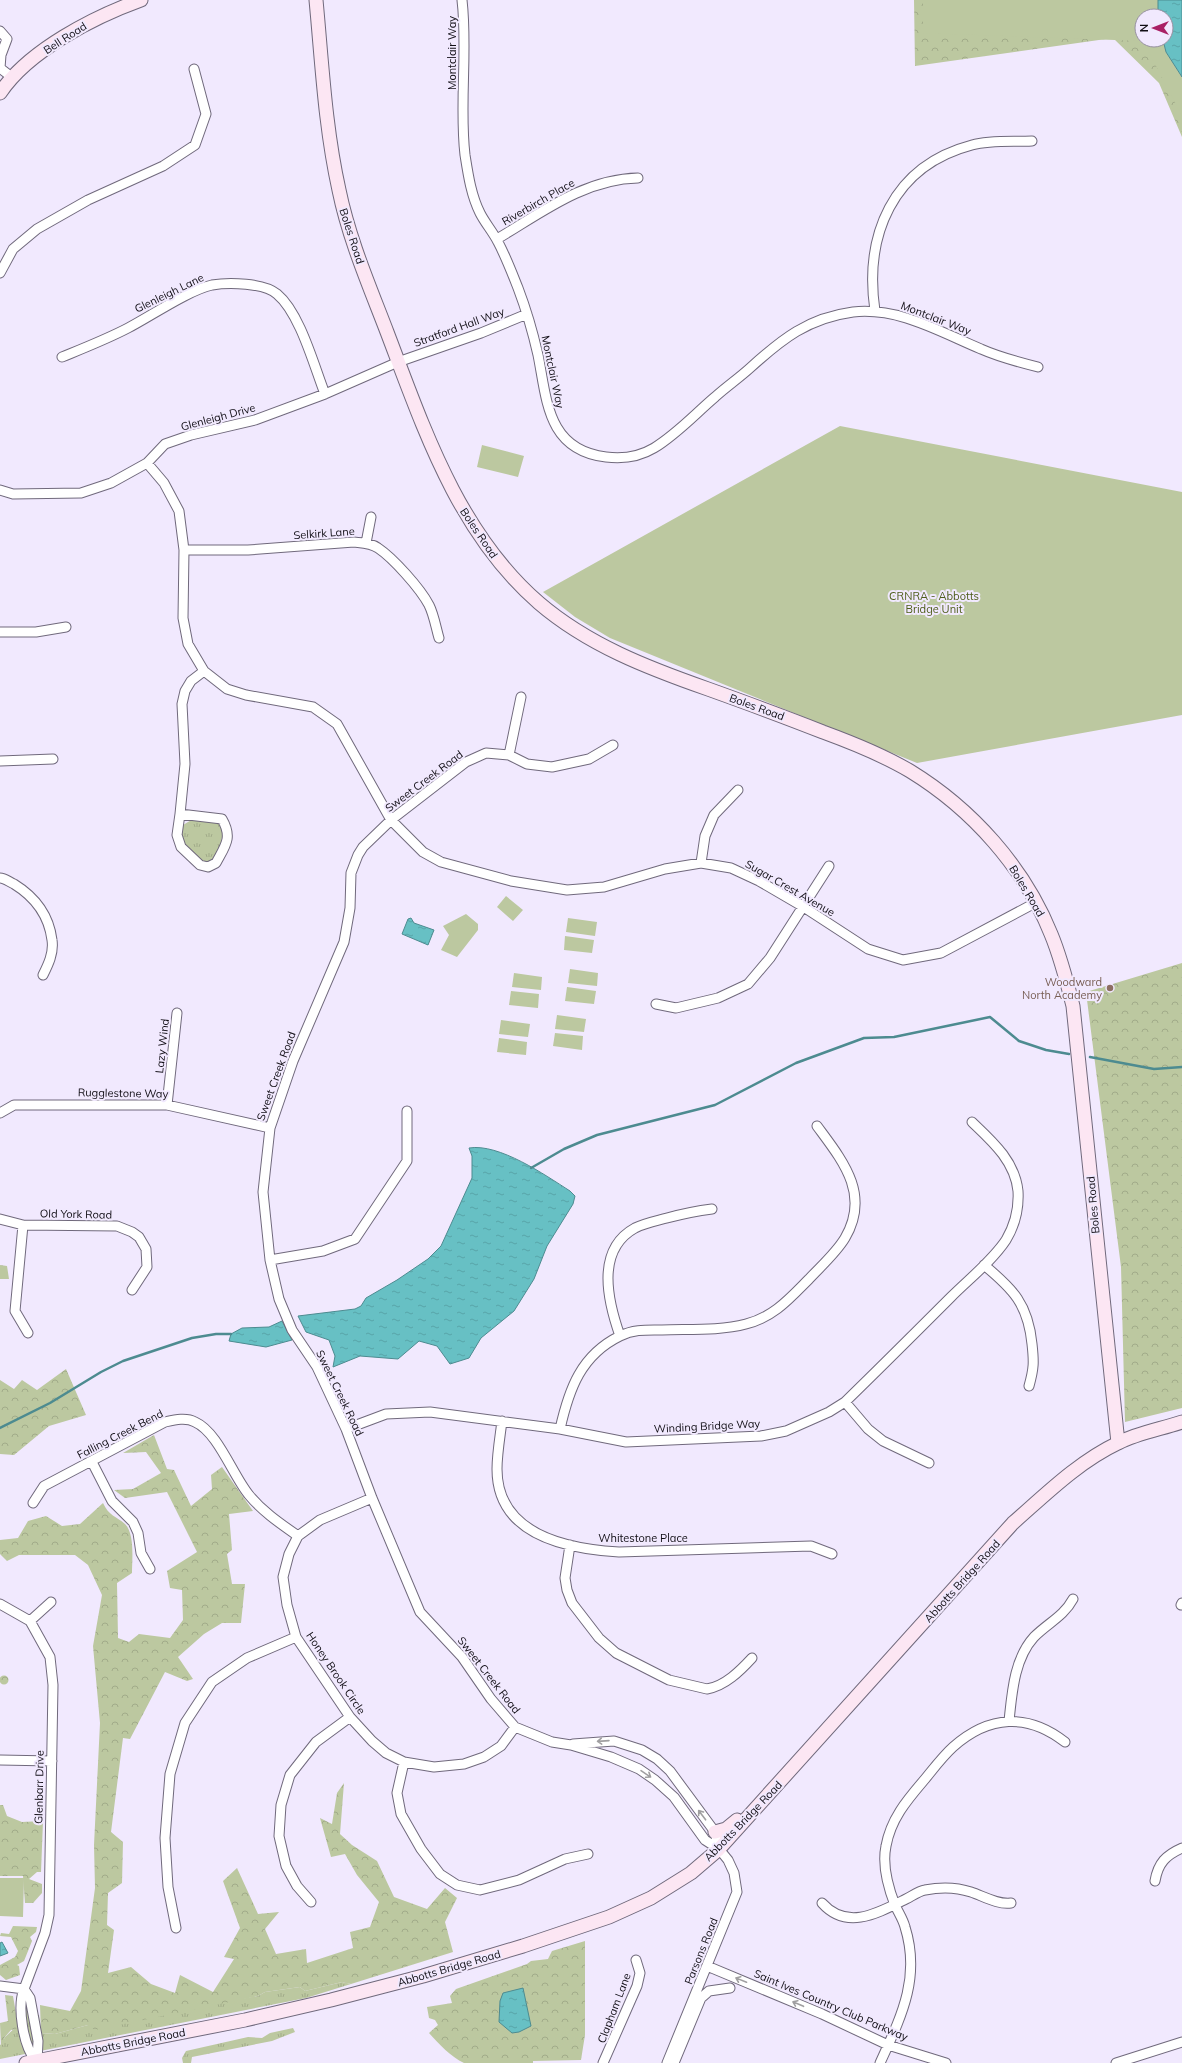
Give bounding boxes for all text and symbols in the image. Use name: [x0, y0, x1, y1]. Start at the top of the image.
north arrow: [1134, 8, 1174, 48]
street label: Montclair Way: [445, 16, 459, 90]
street label: Bell Road: [41, 19, 89, 57]
text: N: [1137, 24, 1151, 32]
street label: Riverbirch Place: [499, 176, 577, 228]
street label: Boles Road: [336, 206, 368, 266]
street label: Glenleigh Lane: [132, 270, 206, 316]
street label: Montclair Way: [899, 298, 973, 338]
street label: Stratford Hall Way: [412, 304, 506, 350]
street label: Montclair Way: [538, 334, 568, 410]
street label: Glenleigh Drive: [179, 400, 257, 434]
street label: Boles Road: [457, 505, 501, 561]
street label: Selkirk Lane: [293, 524, 355, 542]
park label: CRNRA - Abbotts Bridge Unit: [889, 589, 979, 616]
street label: Boles Road: [728, 691, 786, 723]
street label: Sweet Creek Road: [382, 747, 466, 815]
street label: Sugar Crest Avenue: [743, 857, 837, 919]
street label: Boles Road: [1006, 863, 1048, 919]
place label: Woodward North Academy: [1022, 975, 1102, 1002]
marker: Woodward North Academy: [1105, 983, 1115, 993]
street label: Lazy Wind: [152, 1018, 172, 1074]
street label: Sweet Creek Road: [253, 1029, 299, 1123]
street label: Rugglestone Way: [78, 1085, 169, 1101]
street label: Boles Road: [1084, 1176, 1102, 1234]
street label: Old York Road: [40, 1206, 112, 1222]
street label: Sweet Creek Road: [313, 1348, 367, 1438]
street label: Falling Creek Bend: [75, 1406, 165, 1462]
street label: Winding Bridge Way: [653, 1416, 761, 1436]
street label: Whitestone Place: [598, 1531, 688, 1545]
street label: Abbotts Bridge Road: [921, 1537, 1003, 1625]
street label: Honey Brook Circle: [303, 1629, 369, 1717]
street label: Sweet Creek Road: [455, 1634, 523, 1716]
one-way arrow: [597, 1738, 610, 1745]
street label: Glenbarr Drive: [31, 1750, 47, 1824]
one-way arrow: [641, 1770, 652, 1778]
street label: Abbotts Bridge Road: [701, 1778, 785, 1864]
one-way arrow: [698, 1809, 706, 1820]
street label: Parsons Road: [681, 1915, 721, 1987]
street label: Abbotts Bridge Road: [396, 1947, 502, 1989]
street label: Saint Ives Country Club Parkway: [752, 1966, 910, 2044]
street label: Clapham Lane: [594, 1971, 634, 2045]
one-way arrow: [735, 1975, 747, 1983]
one-way arrow: [793, 1999, 805, 2007]
street label: Abbotts Bridge Road: [79, 2025, 187, 2059]

